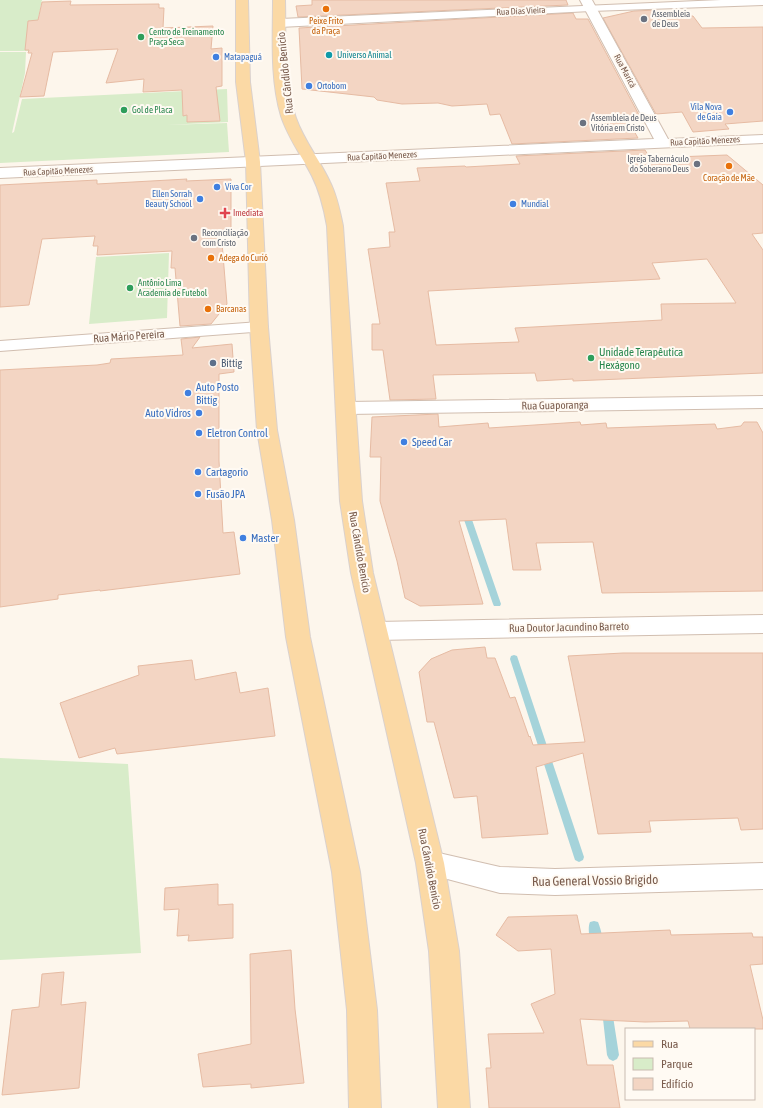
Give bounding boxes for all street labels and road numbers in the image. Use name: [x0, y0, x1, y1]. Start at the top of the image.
street label: Rua Dias Vieira: [496, 5, 546, 17]
street label: Rua Cândido Benício: [275, 31, 295, 115]
street label: Rua Maricá: [612, 52, 638, 90]
street label: Rua Capitão Menezes: [670, 134, 740, 148]
street label: Rua Capitão Menezes: [347, 149, 417, 163]
street label: Rua Capitão Menezes: [23, 164, 93, 178]
street label: Rua Mário Pereira: [93, 328, 165, 344]
street label: Rua Guaporanga: [521, 398, 589, 412]
street label: Rua Cândido Benício: [347, 510, 373, 594]
street label: Rua Doutor Jacundino Barreto: [509, 620, 629, 634]
street label: Rua Cândido Benício: [416, 827, 444, 911]
street label: Rua General Vossio Brigido: [532, 872, 658, 889]

